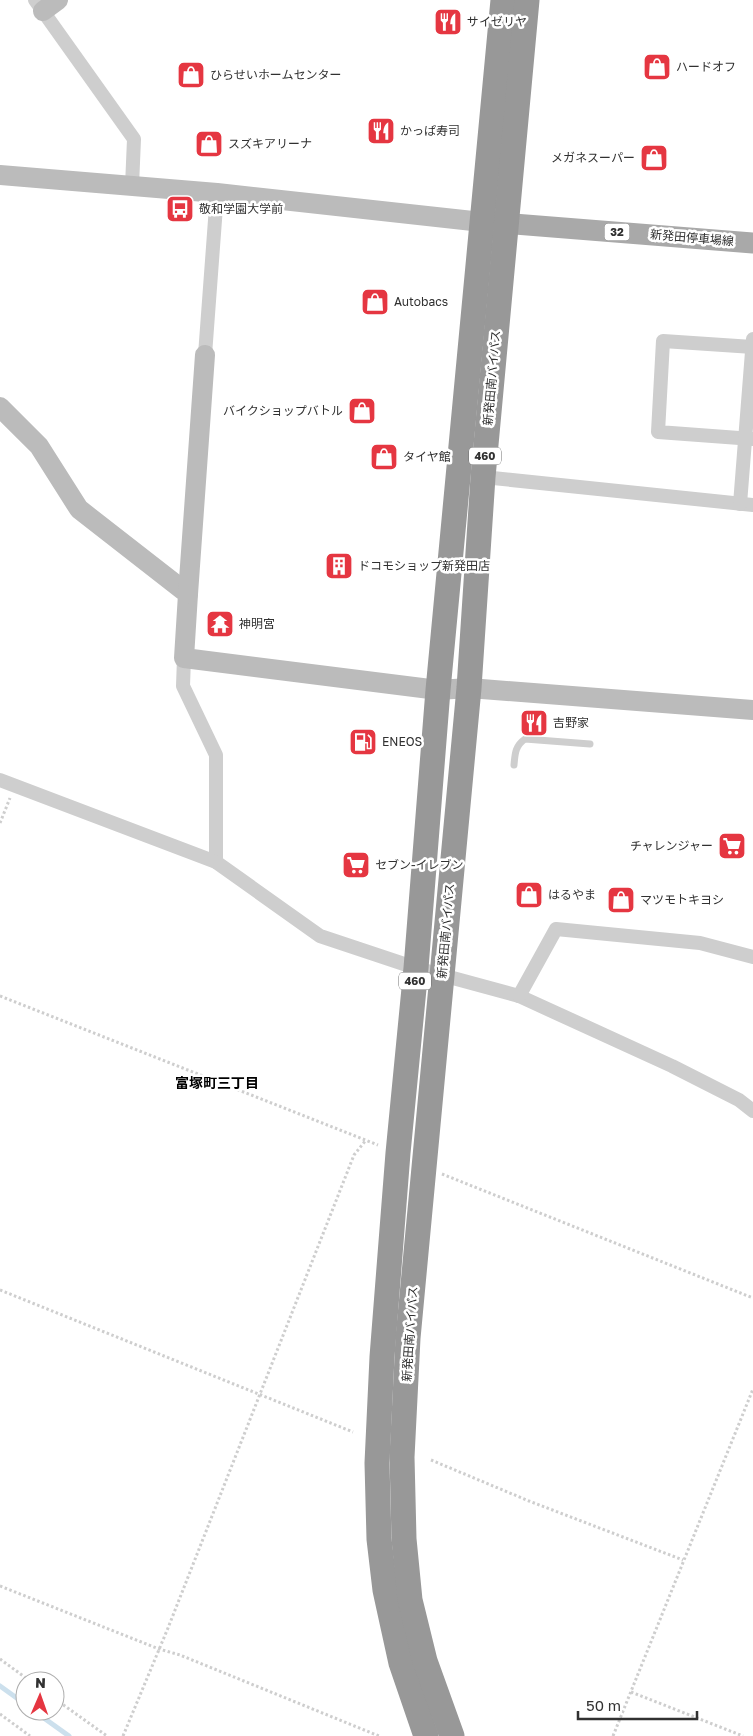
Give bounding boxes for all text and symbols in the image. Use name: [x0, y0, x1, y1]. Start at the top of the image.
restaurant icon: サイゼリヤ: [433, 7, 463, 37]
place label: サイゼリヤ: [467, 14, 527, 29]
shop icon: ハードオフ: [642, 52, 672, 82]
place label: ハードオフ: [676, 59, 736, 74]
shop icon: ひらせいホームセンター: [176, 60, 206, 90]
place label: ひらせいホームセンター: [210, 67, 341, 82]
restaurant icon: かっぱ寿司: [366, 116, 396, 146]
place label: かっぱ寿司: [400, 123, 460, 138]
shop icon: スズキアリーナ: [194, 129, 224, 159]
place label: スズキアリーナ: [228, 136, 312, 151]
shop icon: メガネスーパー: [639, 143, 669, 173]
place label: メガネスーパー: [551, 150, 635, 165]
bus stop icon: 敬和学園大学前: [165, 194, 195, 224]
place label: 敬和学園大学前: [199, 201, 283, 216]
road number: 32: [604, 223, 630, 240]
street label: 新発田停車場線: [650, 226, 735, 249]
shop icon: Autobacs: [360, 287, 390, 317]
place label: Autobacs: [394, 294, 448, 309]
street label: 新発田南バイパス: [480, 330, 503, 426]
shop icon: バイクショップバトル: [347, 396, 377, 426]
place label: バイクショップバトル: [223, 403, 343, 418]
shop icon: タイヤ館: [369, 442, 399, 472]
road number: 460: [469, 448, 501, 464]
place label: タイヤ館: [403, 449, 451, 464]
building icon: ドコモショップ新発田店: [324, 551, 354, 581]
place label: ドコモショップ新発田店: [358, 558, 490, 573]
temple icon: 神明宮: [205, 609, 235, 639]
place label: 神明宮: [239, 616, 275, 631]
restaurant icon: 吉野家: [519, 708, 549, 738]
place label: 吉野家: [553, 715, 589, 730]
fuel station icon: ENEOS: [348, 727, 378, 757]
place label: ENEOS: [382, 734, 423, 749]
supermarket icon: チャレンジャー: [717, 831, 747, 861]
place label: チャレンジャー: [630, 838, 713, 853]
supermarket icon: セブン-イレブン: [341, 850, 371, 880]
place label: セブン-イレブン: [375, 857, 464, 872]
shop icon: はるやま: [514, 880, 544, 910]
street label: 新発田南バイパス: [434, 883, 457, 979]
shop icon: マツモトキヨシ: [606, 885, 636, 915]
place label: はるやま: [548, 887, 596, 902]
place label: マツモトキヨシ: [640, 892, 724, 907]
road number: 460: [399, 972, 431, 989]
district label: 富塚町三丁目: [175, 1074, 259, 1091]
street label: 新発田南バイパス: [399, 1286, 420, 1382]
north arrow: [15, 1671, 65, 1721]
text: N: [35, 1674, 46, 1691]
scale bar: [578, 1688, 697, 1720]
text: 50 m: [586, 1696, 621, 1714]

